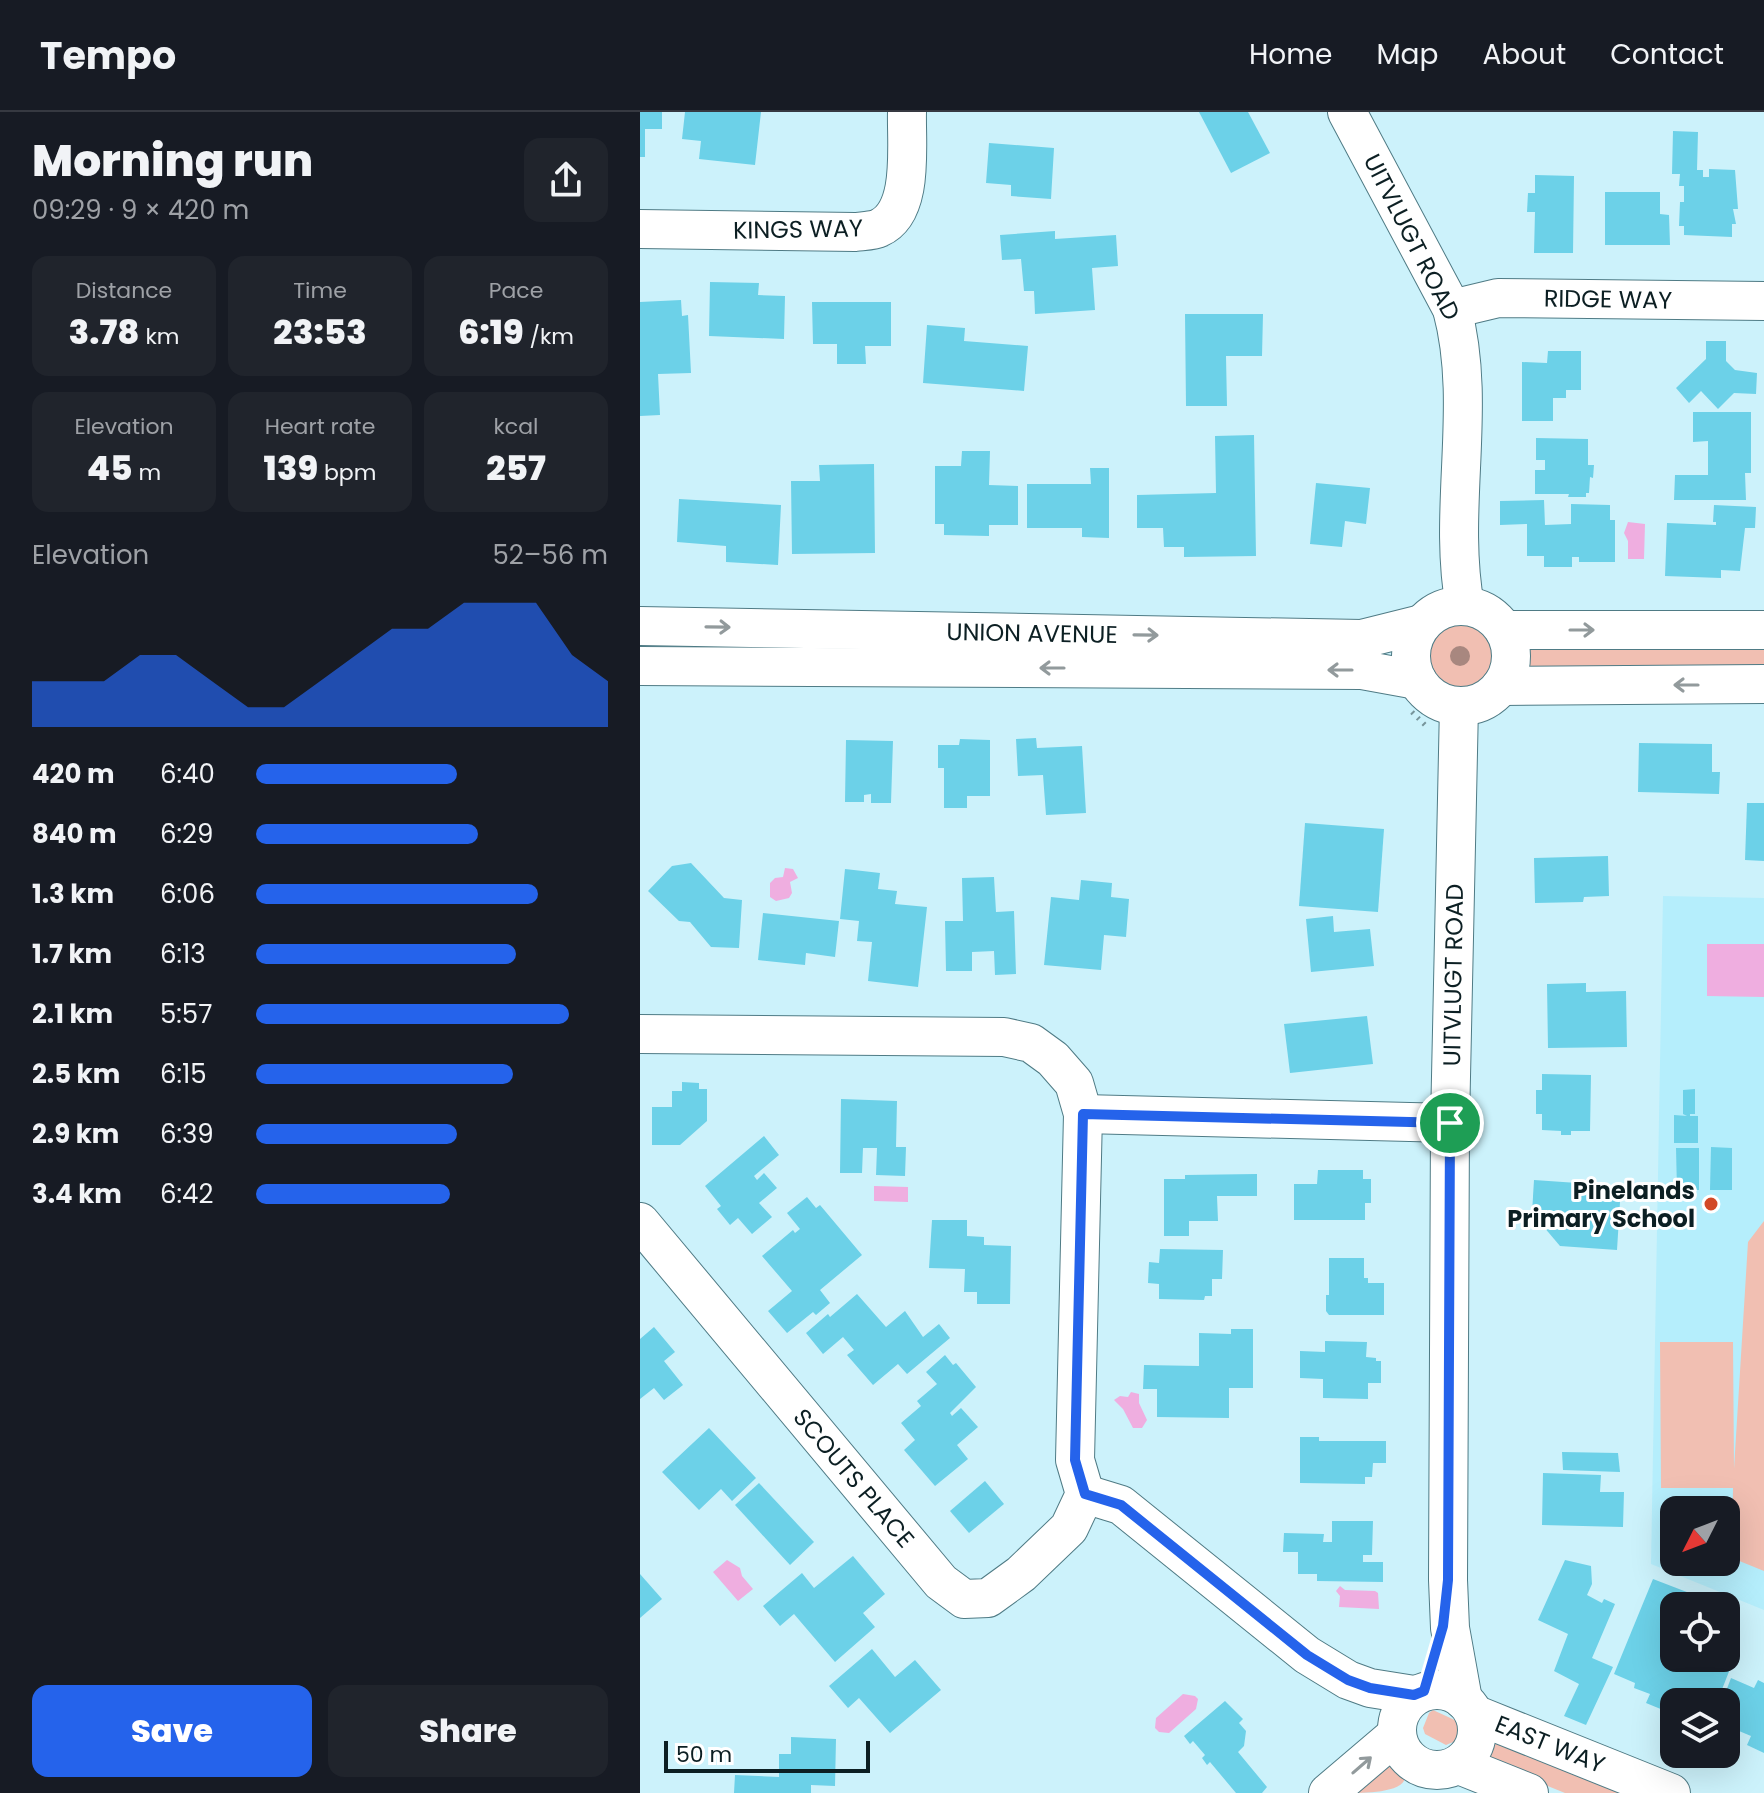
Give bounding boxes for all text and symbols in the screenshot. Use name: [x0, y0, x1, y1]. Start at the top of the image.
text: Tempo: [40, 29, 176, 82]
text: Home: [1249, 35, 1332, 74]
text: Map: [1376, 35, 1438, 74]
text: About: [1482, 35, 1566, 74]
text: Contact: [1610, 35, 1724, 74]
text: Morning run: [32, 130, 313, 191]
button: share: [524, 138, 608, 222]
street label: UITVLUGT ROAD: [1356, 148, 1468, 326]
text: 09:29 · 9 × 420 m: [32, 192, 249, 228]
street label: KINGS WAY: [733, 211, 863, 247]
text: Distance: [76, 275, 172, 306]
text: Time: [293, 275, 347, 306]
text: Pace: [489, 275, 543, 306]
street label: RIDGE WAY: [1543, 281, 1673, 317]
text: 3.78: [69, 308, 140, 356]
text: 23:53: [273, 308, 367, 356]
text: 6:19: [458, 308, 524, 356]
text: km: [140, 321, 179, 352]
text: /km: [524, 321, 574, 352]
text: Elevation: [74, 411, 174, 442]
text: Heart rate: [265, 411, 375, 442]
text: kcal: [494, 411, 538, 442]
text: 45: [87, 444, 133, 492]
text: 139: [264, 444, 318, 492]
text: 257: [486, 444, 546, 492]
text: m: [133, 457, 161, 488]
text: bpm: [318, 457, 376, 488]
text: Elevation: [32, 537, 149, 573]
text: 52–56 m: [493, 537, 608, 573]
street label: UNION AVENUE: [946, 615, 1118, 651]
one-way arrow: [704, 619, 731, 635]
one-way arrow: [1568, 622, 1595, 638]
one-way arrow: [1132, 627, 1159, 643]
one-way arrow: [1039, 661, 1066, 676]
one-way arrow: [1327, 662, 1354, 678]
one-way arrow: [1673, 677, 1700, 693]
text: 420 m: [32, 756, 114, 792]
text: 6:40: [160, 756, 215, 792]
text: 840 m: [32, 816, 116, 852]
text: 6:29: [160, 816, 213, 852]
text: 1.3 km: [32, 876, 114, 912]
text: 6:06: [160, 876, 215, 912]
street label: UITVLUGT ROAD: [1435, 883, 1471, 1067]
text: 1.7 km: [32, 936, 112, 972]
text: 6:13: [160, 936, 206, 972]
text: 2.1 km: [32, 996, 113, 1032]
text: 5:57: [160, 996, 212, 1032]
text: 2.5 km: [32, 1056, 120, 1092]
text: 6:15: [160, 1056, 207, 1092]
pin: [1416, 1089, 1484, 1157]
icon: arrive: [1428, 1101, 1472, 1145]
text: 2.9 km: [32, 1116, 119, 1152]
text: 6:39: [160, 1116, 214, 1152]
place label: Pinelands Primary School: [1507, 1174, 1695, 1235]
text: 3.4 km: [32, 1176, 122, 1212]
text: 6:42: [160, 1176, 213, 1212]
marker: Pinelands Primary School: [1702, 1195, 1720, 1213]
street label: SCOUTS PLACE: [786, 1401, 922, 1555]
north arrow: [1660, 1496, 1740, 1576]
map controls: [1660, 1496, 1740, 1768]
button: locate: [1660, 1592, 1740, 1672]
button: Save: [32, 1685, 312, 1777]
button: Share: [328, 1685, 608, 1777]
button: layers: [1660, 1688, 1740, 1768]
street label: EAST WAY: [1490, 1707, 1610, 1781]
scale bar: [664, 1737, 870, 1773]
text: 50 m: [676, 1739, 732, 1770]
one-way arrow: [1351, 1756, 1371, 1774]

